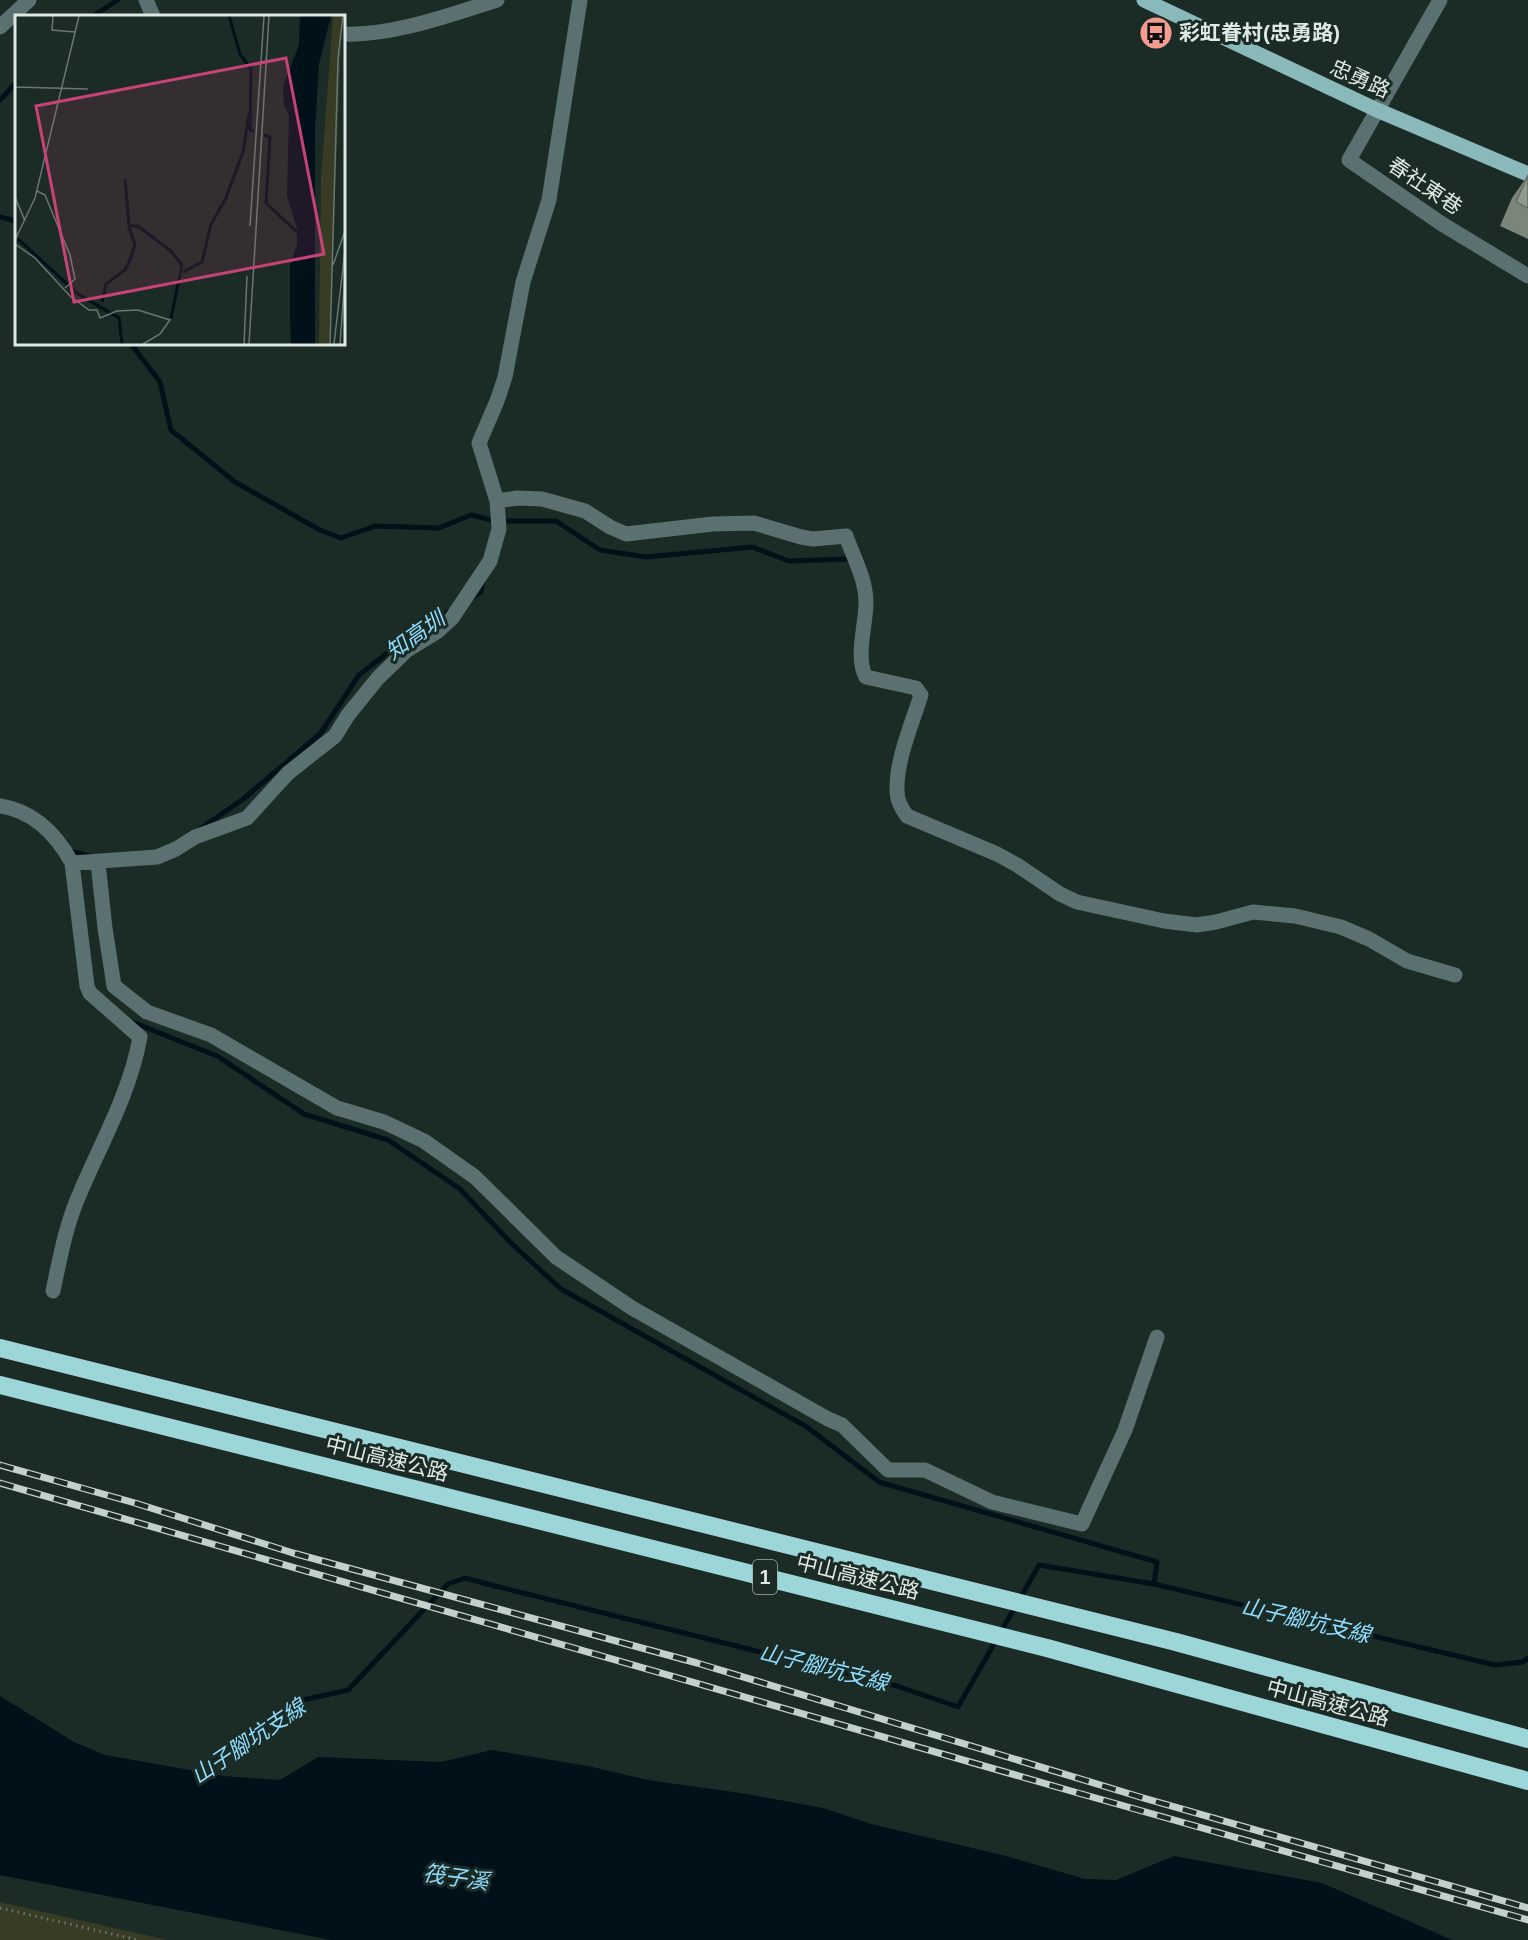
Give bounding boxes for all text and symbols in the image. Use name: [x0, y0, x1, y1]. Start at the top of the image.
inset map: [15, 15, 345, 345]
bus stop icon: 彩虹眷村(忠勇路): [1138, 15, 1174, 51]
place label: 彩虹眷村(忠勇路): [1179, 21, 1340, 44]
street label: 忠勇路: [1327, 55, 1394, 102]
street label: 春社東巷: [1384, 153, 1467, 219]
water label: 知高圳: [381, 605, 452, 665]
street label: 中山高速公路: [323, 1432, 451, 1485]
street label: 中山高速公路: [794, 1550, 922, 1603]
road number: 1: [753, 1560, 777, 1594]
water label: 山子腳坑支線: [1239, 1593, 1376, 1648]
water label: 山子腳坑支線: [757, 1639, 894, 1696]
street label: 中山高速公路: [1264, 1675, 1392, 1730]
water label: 山子腳坑支線: [187, 1692, 312, 1789]
water label: 筏子溪: [422, 1861, 493, 1895]

